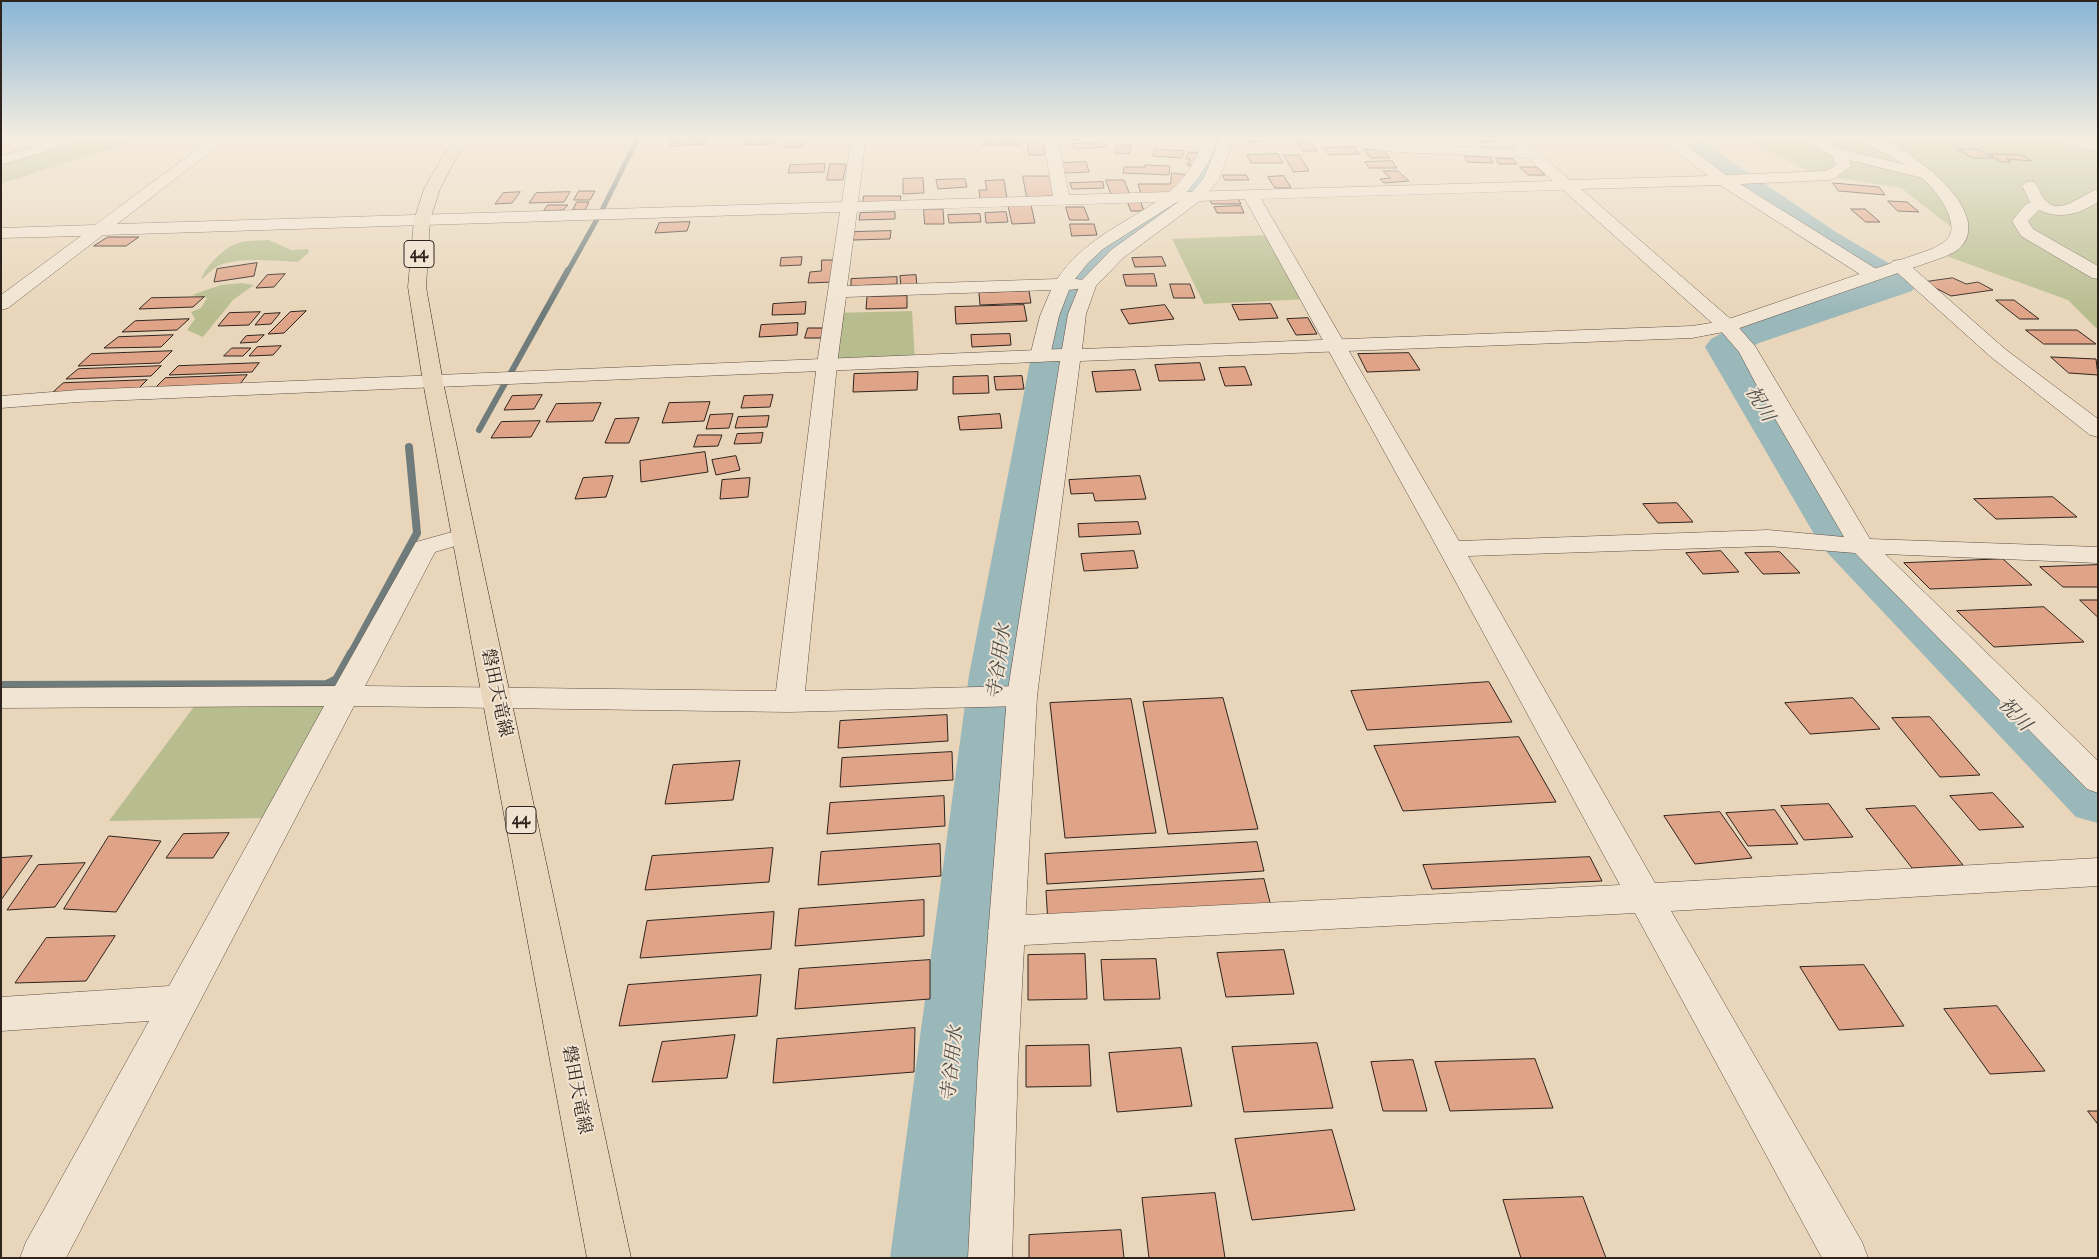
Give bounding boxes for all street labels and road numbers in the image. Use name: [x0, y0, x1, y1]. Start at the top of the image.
road number: 44: [404, 240, 434, 268]
street label: 磐田天竜線: [476, 647, 516, 739]
road number: 44: [506, 806, 536, 834]
street label: 磐田天竜線: [557, 1044, 595, 1136]

